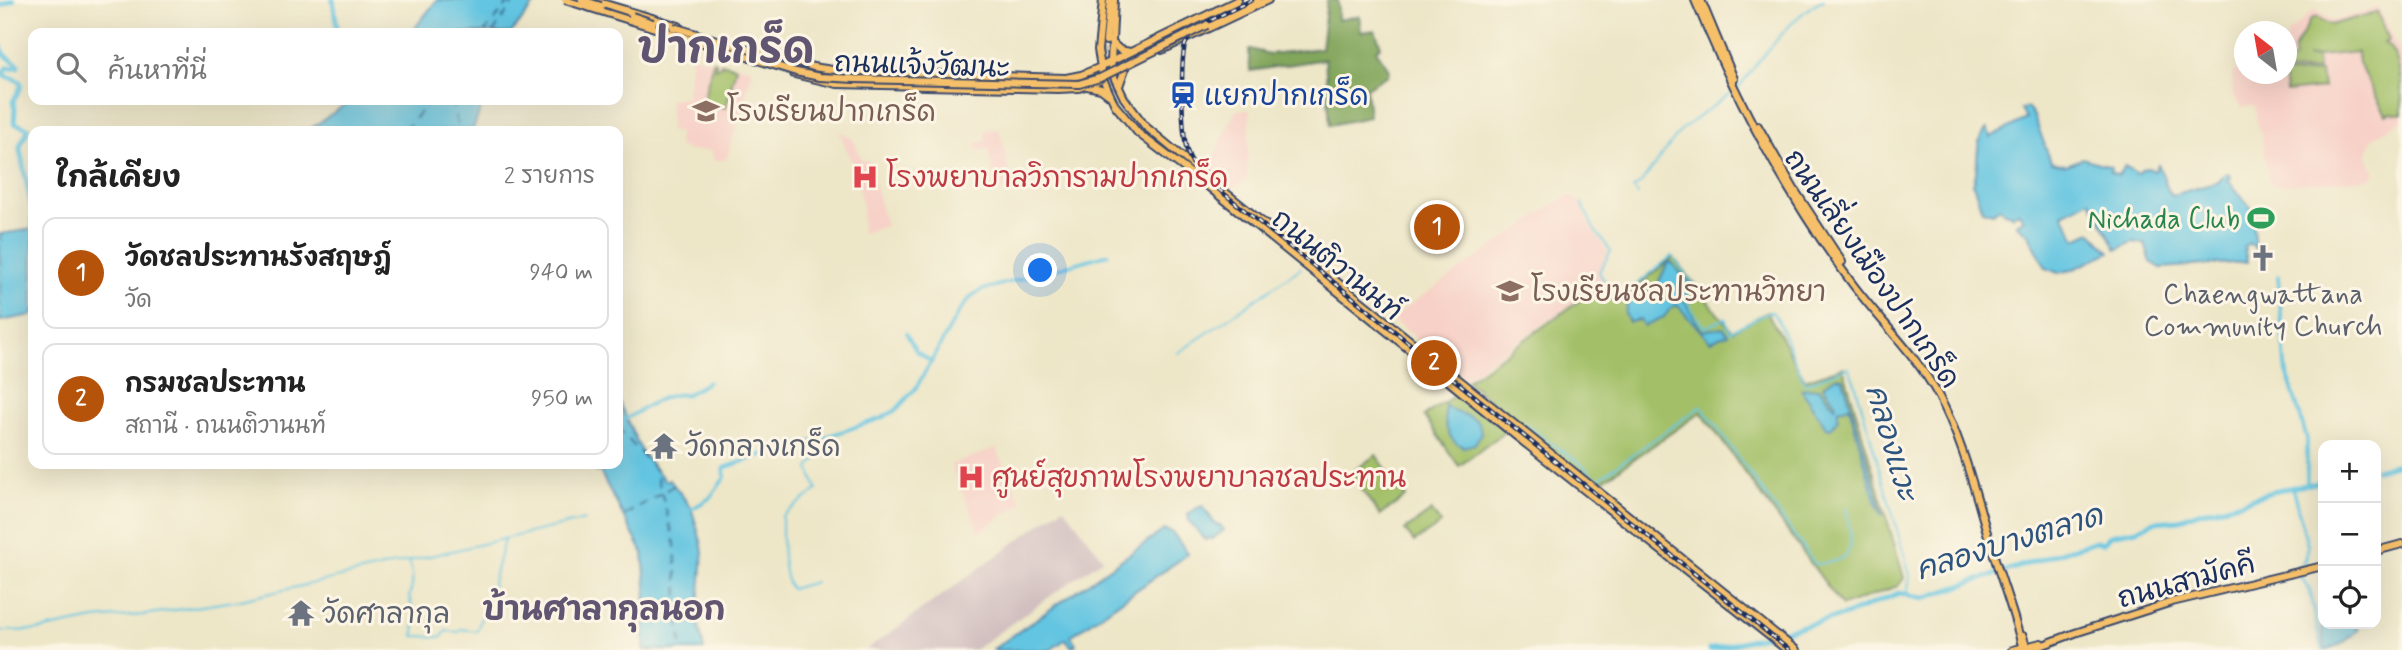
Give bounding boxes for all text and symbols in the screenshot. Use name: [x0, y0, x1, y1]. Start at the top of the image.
district label: ปากเกร็ด: [638, 19, 814, 78]
north arrow: [2234, 21, 2297, 84]
search box: [28, 28, 623, 105]
street label: ถนนแจ้งวัฒนะ: [833, 43, 1011, 88]
icon: search: [52, 48, 90, 86]
text: ค้นหาที่นี่: [108, 55, 207, 89]
place label: แยกปากเกร็ด: [1204, 76, 1369, 116]
station icon: แยกปากเกร็ด: [1168, 80, 1198, 110]
place label: โรงเรียนปากเกร็ด: [727, 92, 936, 132]
school or university icon: โรงเรียนปากเกร็ด: [691, 96, 721, 126]
street label: ถนนเลี่ยงเมืองปากเกร็ด: [1774, 137, 1976, 396]
place label: โรงพยาบาลวิภารามปากเกร็ด: [886, 158, 1228, 198]
text: ใกล้เคียง: [56, 159, 181, 198]
text: 2 รายการ: [504, 162, 595, 192]
hospital icon: โรงพยาบาลวิภารามปากเกร็ด: [850, 162, 880, 192]
street label: ถนนติวานนท์: [1263, 199, 1412, 330]
pin: 1: [1414, 201, 1460, 253]
place label: Nichada Club: [2087, 202, 2240, 239]
sports icon: Nichada Club: [2246, 203, 2276, 233]
text: วัดชลประทานรังสฤษฎ์: [125, 242, 391, 276]
church icon: Chaengwattana Community Church: [2248, 243, 2278, 273]
your location: [1023, 253, 1057, 287]
text: 1: [76, 258, 86, 288]
text: 940 m: [529, 258, 593, 288]
place label: โรงเรียนชลประทานวิทยา: [1531, 272, 1826, 312]
school or university icon: โรงเรียนชลประทานวิทยา: [1495, 276, 1525, 306]
place label: Chaengwattana Community Church: [2144, 277, 2382, 346]
text: วัด: [125, 286, 152, 316]
pin: 2: [1411, 337, 1457, 389]
text: กรมชลประทาน: [125, 368, 306, 402]
water label: คลองแวะ: [1856, 380, 1926, 507]
text: 2: [75, 384, 87, 414]
text: 950 m: [531, 384, 593, 414]
text: สถานี · ถนนติวานนท์: [125, 412, 326, 442]
place label: วัดกลางเกร็ด: [685, 427, 841, 467]
temple icon: วัดกลางเกร็ด: [649, 431, 679, 461]
map controls: [2318, 440, 2381, 629]
button: +: [2318, 440, 2381, 503]
place label: ศูนย์สุขภาพโรงพยาบาลชลประทาน: [992, 458, 1407, 498]
hospital icon: ศูนย์สุขภาพโรงพยาบาลชลประทาน: [956, 462, 986, 492]
water label: คลองบางตลาด: [1911, 496, 2109, 590]
button: −: [2318, 503, 2381, 566]
street label: ถนนสามัคคี: [2114, 545, 2259, 619]
button: locate: [2318, 566, 2381, 629]
district label: บ้านศาลากุลนอก: [483, 588, 725, 633]
place label: วัดศาลากุล: [322, 597, 450, 634]
temple icon: วัดศาลากุล: [286, 598, 316, 628]

